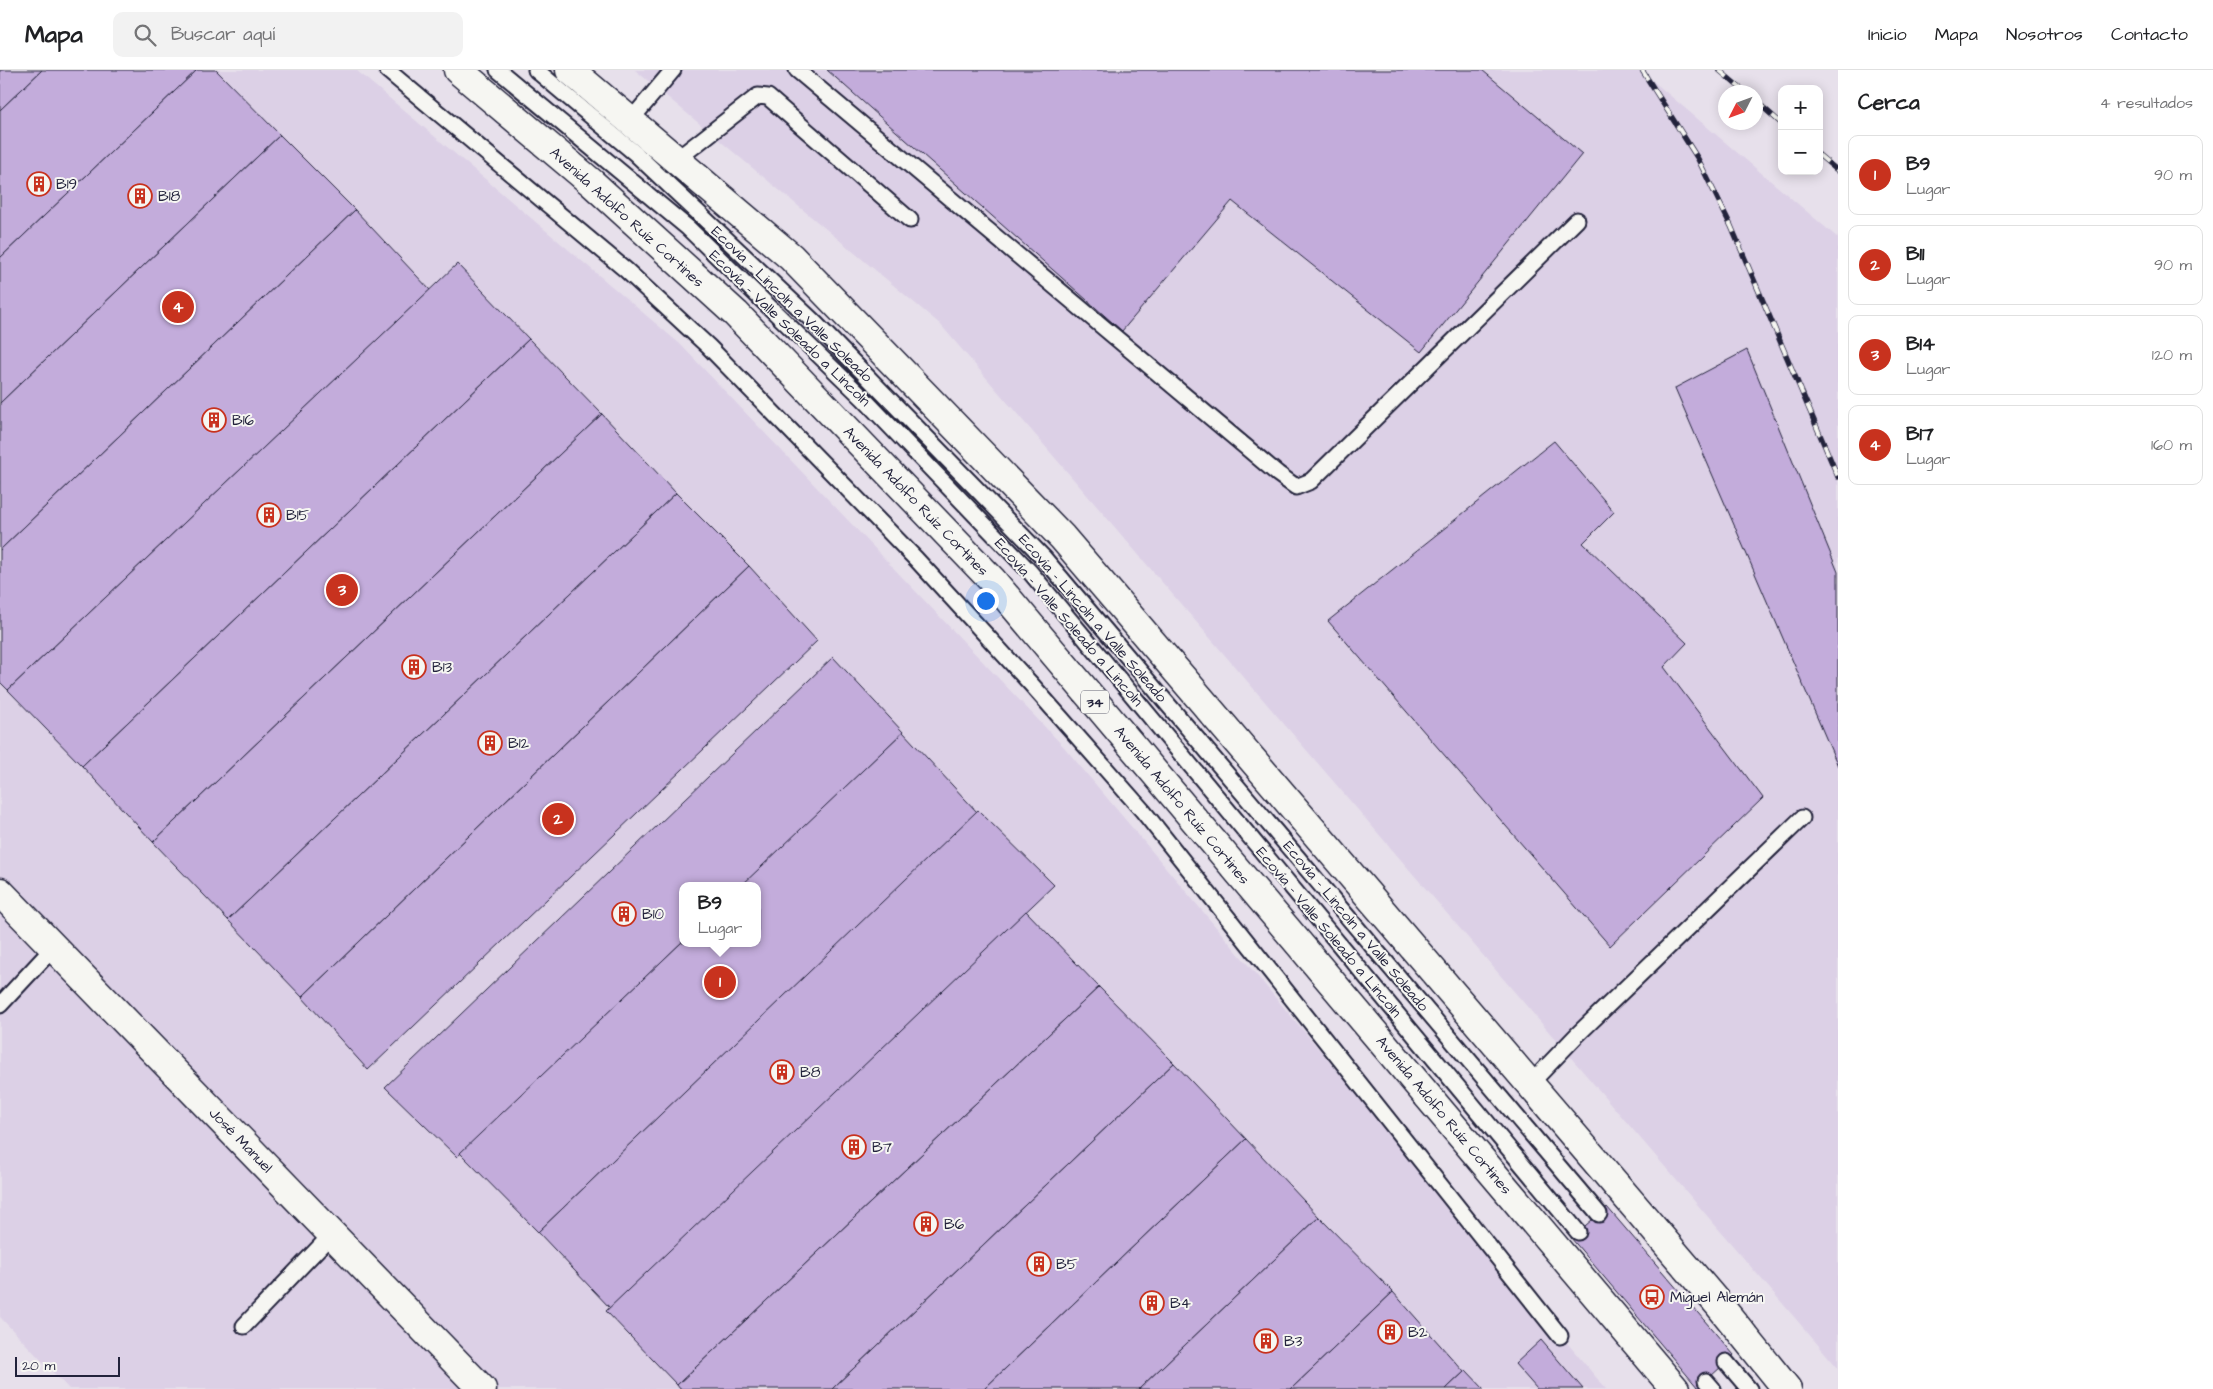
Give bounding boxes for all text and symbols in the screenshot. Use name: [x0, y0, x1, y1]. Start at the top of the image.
search box: [113, 12, 463, 57]
text: Mapa: [25, 18, 83, 52]
icon: search: [131, 21, 159, 49]
text: Buscar aquí: [171, 21, 275, 48]
text: Inicio: [1868, 22, 1907, 47]
text: Mapa: [1935, 22, 1978, 47]
text: Nosotros: [2006, 22, 2083, 47]
text: Contacto: [2111, 22, 2188, 47]
north arrow: [1718, 85, 1763, 130]
map controls: [1778, 85, 1823, 175]
button: +: [1778, 85, 1823, 130]
text: Cerca: [1858, 88, 1920, 117]
text: 4 resultados: [2100, 92, 2193, 114]
button: −: [1778, 130, 1823, 175]
street label: Avenida Adolfo Ruíz Cortines: [545, 142, 709, 293]
text: B9: [1906, 151, 1930, 178]
text: 1: [1874, 164, 1876, 186]
text: 90 m: [2154, 164, 2192, 186]
building icon: B19: [26, 171, 52, 197]
place label: B19: [56, 174, 77, 195]
text: Lugar: [1906, 178, 1950, 200]
building icon: B18: [127, 183, 153, 209]
place label: B18: [158, 186, 181, 207]
street label: Ecovía - Lincoln a Valle Soleado: [706, 221, 877, 388]
text: B11: [1906, 241, 1924, 268]
street label: Ecovía - Valle Soleado a Lincoln: [704, 245, 875, 412]
text: 2: [1870, 254, 1880, 276]
text: 90 m: [2154, 254, 2192, 276]
text: Lugar: [1906, 268, 1950, 290]
pin: 4: [162, 288, 194, 326]
text: B14: [1906, 331, 1935, 358]
text: 3: [1871, 344, 1879, 366]
text: 120 m: [2152, 344, 2192, 366]
text: Lugar: [1906, 358, 1950, 380]
building icon: B16: [201, 407, 227, 433]
place label: B16: [232, 410, 255, 431]
text: B17: [1906, 421, 1934, 448]
street label: Avenida Adolfo Ruíz Cortines: [838, 422, 993, 581]
text: 4: [1870, 434, 1880, 456]
text: 160 m: [2151, 434, 2192, 456]
text: Lugar: [1906, 448, 1950, 470]
building icon: B15: [256, 502, 282, 528]
place label: B15: [286, 505, 310, 526]
street label: Ecovía - Lincoln a Valle Soleado: [1014, 530, 1172, 707]
street label: Ecovía - Valle Soleado a Lincoln: [990, 534, 1148, 711]
pin: 3: [326, 571, 358, 609]
your location: [973, 588, 999, 614]
building icon: B13: [401, 654, 427, 680]
place label: B13: [432, 657, 453, 678]
road number: 34: [1081, 690, 1109, 714]
street label: Avenida Adolfo Ruíz Cortines: [1109, 722, 1255, 889]
building icon: B12: [477, 730, 503, 756]
place label: B12: [508, 733, 530, 754]
pin: 2: [542, 800, 574, 838]
street label: Ecovía - Lincoln a Valle Soleado: [1278, 836, 1434, 1017]
street label: Ecovía - Valle Soleado a Lincoln: [1251, 842, 1407, 1023]
popup: [679, 882, 761, 947]
text: B9: [698, 890, 722, 917]
building icon: B10: [611, 901, 637, 927]
place label: B10: [642, 904, 665, 925]
text: Lugar: [698, 917, 742, 939]
pin: 1: [704, 963, 736, 1001]
street label: Avenida Adolfo Ruíz Cortines: [1371, 1032, 1517, 1199]
building icon: B8: [769, 1059, 795, 1085]
place label: B8: [800, 1062, 821, 1083]
street label: José Manuel: [204, 1103, 277, 1178]
building icon: B7: [841, 1134, 867, 1160]
place label: B7: [872, 1137, 892, 1158]
building icon: B6: [913, 1211, 939, 1237]
place label: B6: [944, 1214, 965, 1235]
building icon: B5: [1026, 1251, 1052, 1277]
place label: B5: [1056, 1254, 1078, 1275]
bus stop icon: Miguel Alemán: [1639, 1284, 1665, 1310]
place label: Miguel Alemán: [1670, 1287, 1764, 1309]
building icon: B4: [1139, 1290, 1165, 1316]
place label: B4: [1170, 1293, 1191, 1314]
building icon: B2: [1377, 1319, 1403, 1345]
place label: B2: [1408, 1322, 1428, 1343]
building icon: B3: [1253, 1328, 1279, 1354]
place label: B3: [1284, 1331, 1303, 1352]
scale bar: [15, 1354, 120, 1377]
text: 20 m: [22, 1356, 55, 1376]

